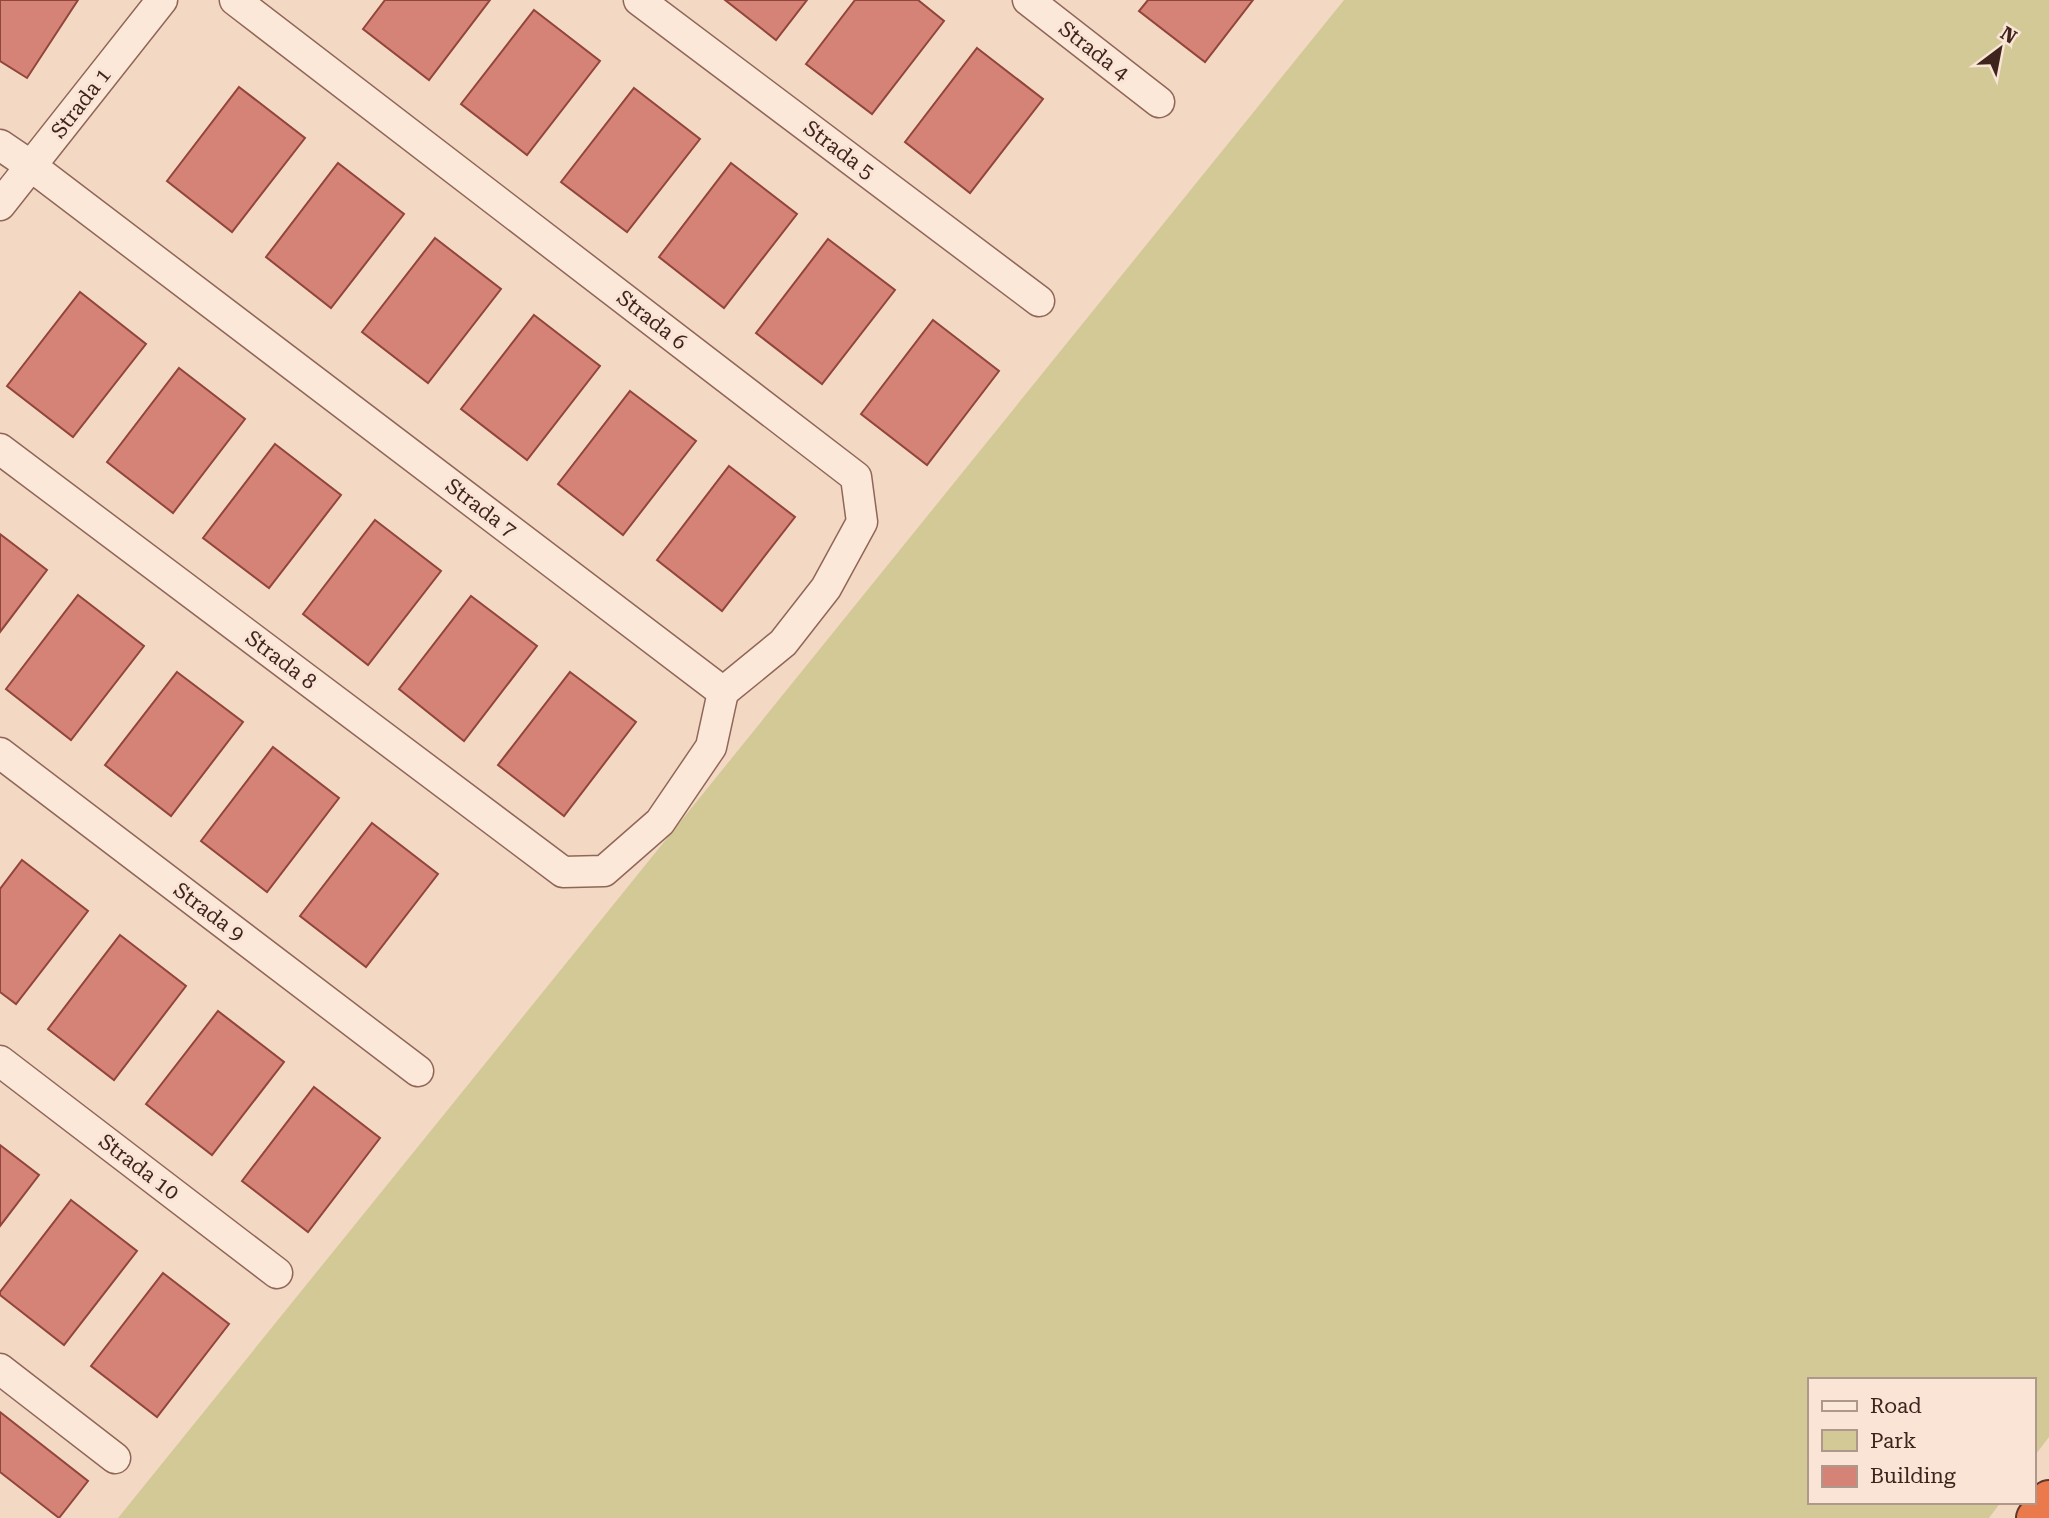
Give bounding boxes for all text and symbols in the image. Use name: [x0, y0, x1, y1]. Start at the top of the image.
north arrow: [1965, 14, 2035, 84]
street label: Strada 4: [1054, 16, 1134, 86]
text: N: [1996, 21, 2021, 49]
street label: Strada 1: [46, 63, 116, 143]
street label: Strada 5: [799, 116, 879, 184]
street label: Strada 6: [612, 285, 692, 355]
street label: Strada 7: [441, 474, 521, 542]
street label: Strada 8: [241, 626, 321, 694]
street label: Strada 9: [169, 878, 249, 946]
street label: Strada 10: [94, 1129, 184, 1205]
legend: [1808, 1378, 2035, 1504]
text: Road: [1870, 1394, 1922, 1418]
text: Park: [1870, 1429, 1916, 1453]
text: Building: [1870, 1464, 1956, 1488]

